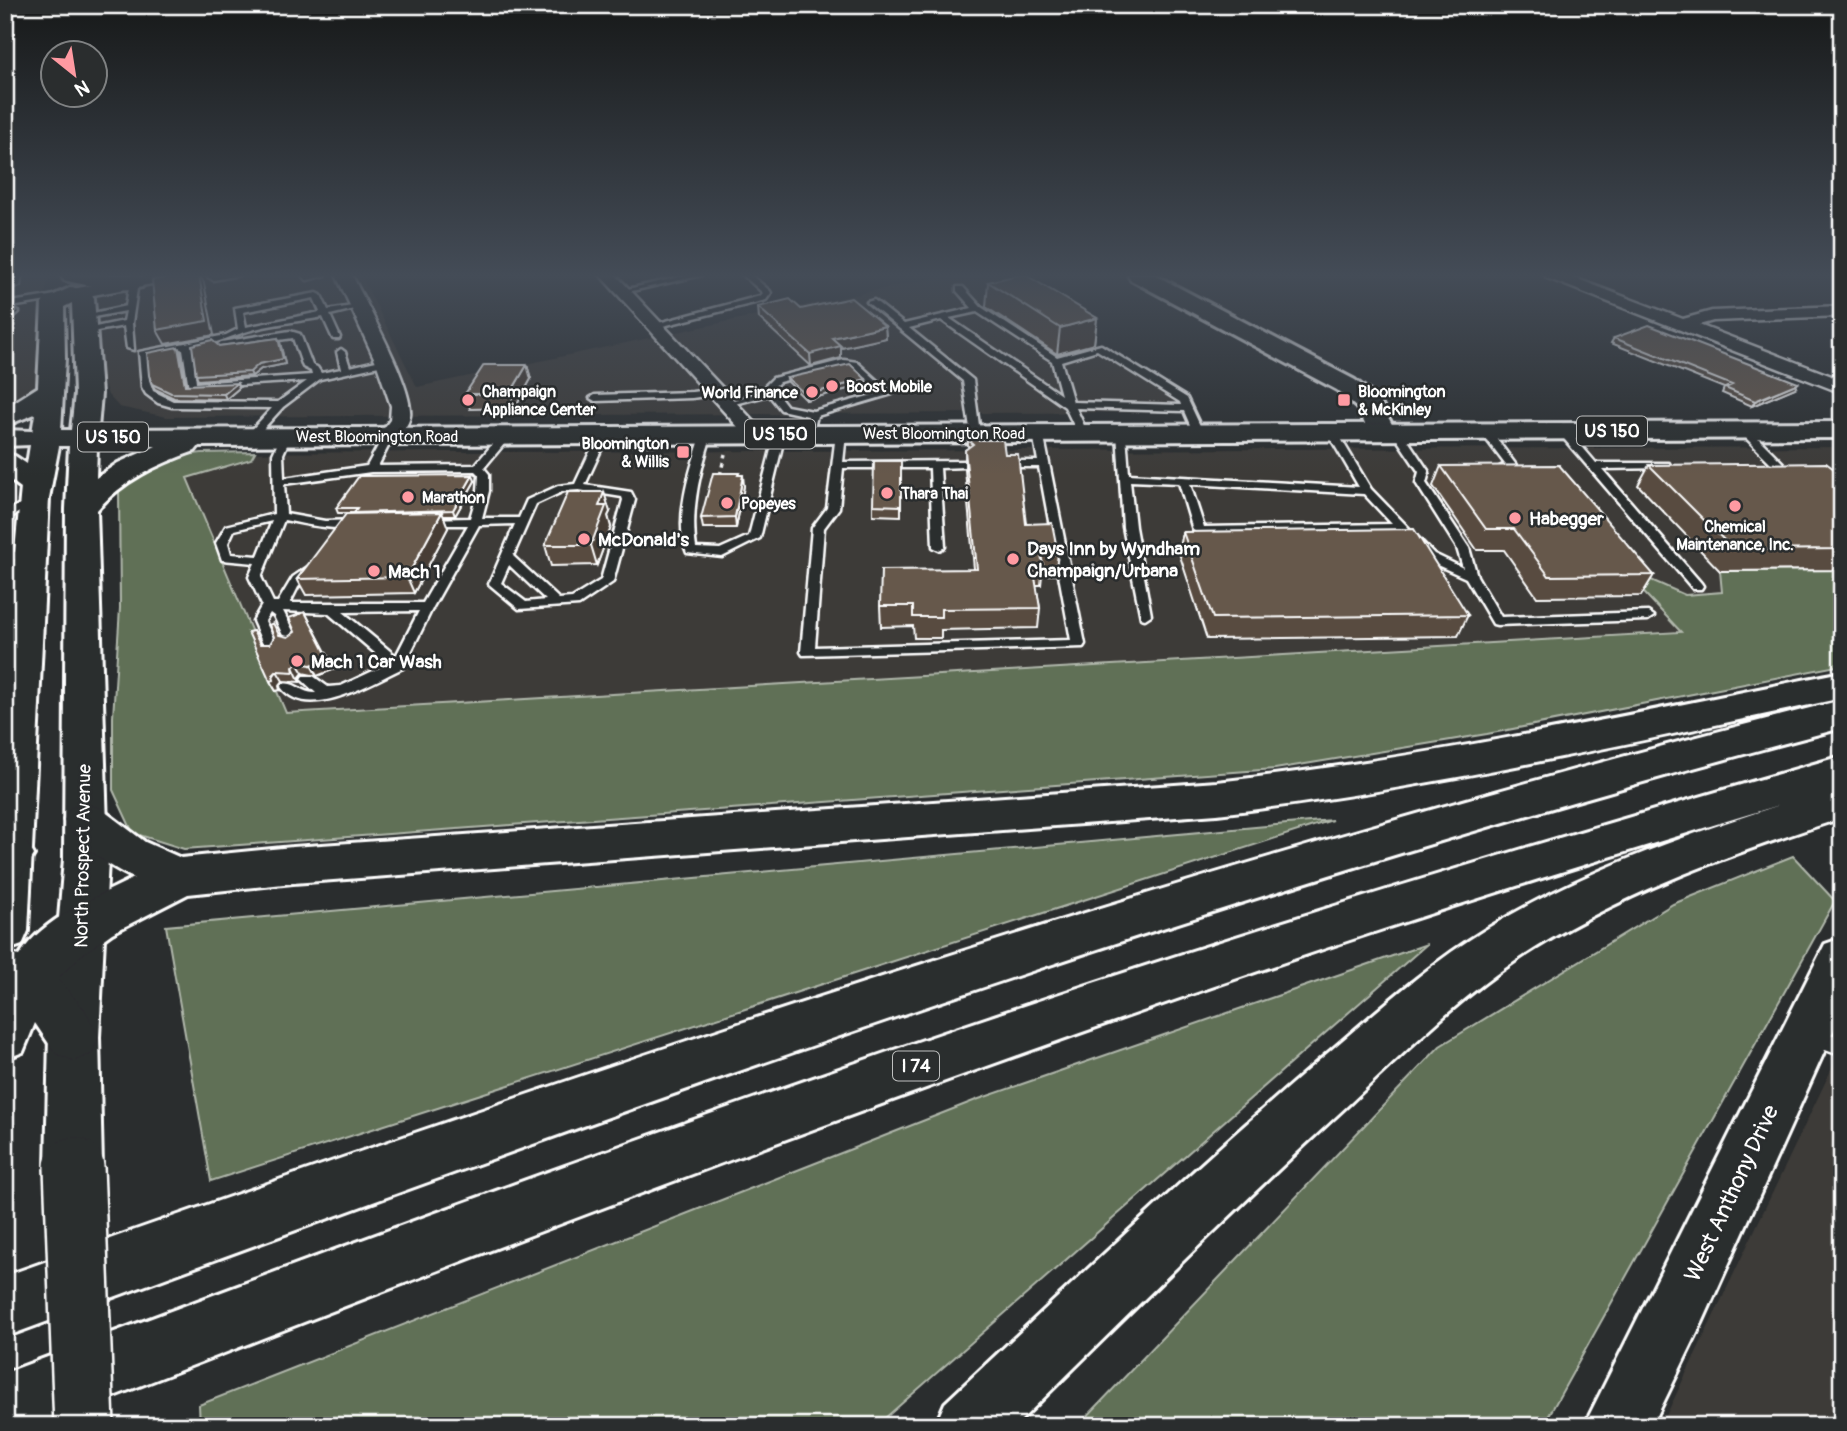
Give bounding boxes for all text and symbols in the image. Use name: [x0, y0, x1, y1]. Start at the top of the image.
north arrow: [38, 38, 108, 108]
text: N: [70, 74, 94, 102]
place label: Boost Mobile: [846, 377, 933, 397]
marker: Boost Mobile: [824, 378, 840, 394]
place label: Champaign Appliance Center: [482, 382, 596, 420]
place label: Bloomington & McKinley: [1358, 382, 1446, 420]
place label: World Finance: [702, 383, 799, 403]
marker: World Finance: [804, 384, 820, 400]
marker: Champaign Appliance Center: [460, 392, 476, 408]
marker: Bloomington & McKinley: [1336, 392, 1352, 408]
road number: US 150: [1577, 416, 1647, 446]
road number: US 150: [745, 420, 815, 448]
road number: US 150: [78, 422, 148, 452]
street label: West Bloomington Road: [863, 424, 1025, 444]
street label: West Bloomington Road: [296, 427, 458, 447]
place label: Bloomington & Willis: [581, 434, 670, 472]
marker: Bloomington & Willis: [675, 444, 691, 460]
place label: Thara Thai: [900, 484, 968, 504]
marker: Thara Thai: [879, 485, 895, 501]
place label: Marathon: [422, 488, 485, 508]
marker: Marathon: [400, 489, 416, 505]
place label: Popeyes: [741, 494, 797, 514]
marker: Popeyes: [719, 495, 735, 511]
marker: Chemical Maintenance, Inc.: [1727, 498, 1743, 514]
place label: Habegger: [1529, 507, 1604, 531]
marker: Habegger: [1507, 510, 1523, 526]
place label: Chemical Maintenance, Inc.: [1676, 517, 1794, 555]
place label: McDonald's: [598, 528, 689, 552]
marker: McDonald's: [576, 531, 592, 547]
place label: Days Inn by Wyndham Champaign/Urbana: [1027, 537, 1200, 583]
marker: Days Inn by Wyndham Champaign/Urbana: [1005, 551, 1021, 567]
place label: Mach 1: [388, 560, 441, 584]
marker: Mach 1: [366, 563, 382, 579]
place label: Mach 1 Car Wash: [311, 650, 442, 674]
marker: Mach 1 Car Wash: [289, 653, 305, 669]
street label: North Prospect Avenue: [69, 763, 97, 948]
road number: I 74: [893, 1051, 939, 1080]
street label: West Anthony Drive: [1678, 1100, 1785, 1286]

